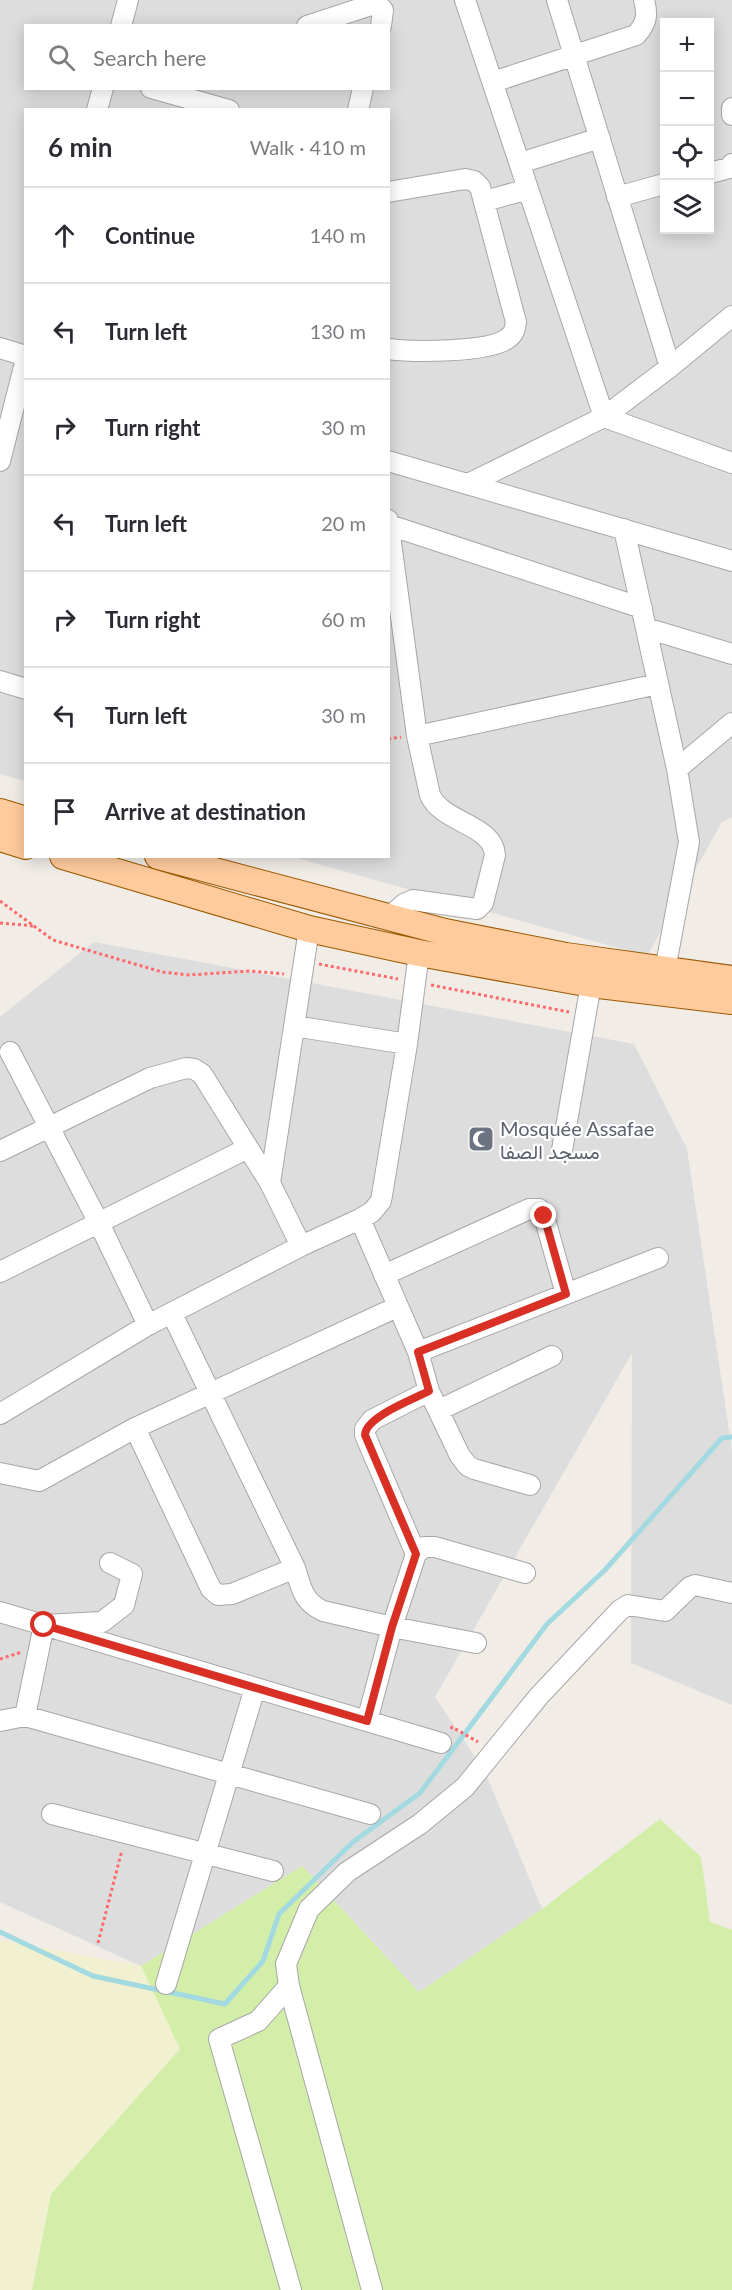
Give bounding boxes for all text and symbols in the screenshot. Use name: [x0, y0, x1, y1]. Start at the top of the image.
map controls: [660, 18, 714, 234]
button: +: [660, 18, 714, 72]
search box: [24, 24, 390, 90]
icon: search: [45, 41, 78, 74]
text: Search here: [93, 44, 206, 71]
button: −: [660, 72, 714, 126]
button: locate: [660, 126, 714, 180]
text: 6 min: [48, 131, 112, 163]
text: Walk · 410 m: [250, 135, 366, 159]
button: layers: [660, 180, 714, 234]
icon: ahead: [48, 219, 81, 252]
text: Continue: [105, 222, 195, 249]
text: 140 m: [310, 223, 366, 247]
icon: left: [48, 315, 81, 348]
text: Turn left: [105, 318, 187, 345]
text: 130 m: [310, 319, 366, 343]
icon: right: [48, 411, 81, 444]
text: Turn right: [105, 414, 200, 441]
text: 30 m: [321, 415, 366, 439]
icon: left: [48, 507, 81, 540]
text: Turn left: [105, 510, 187, 537]
text: 20 m: [321, 511, 366, 535]
icon: right: [48, 603, 81, 636]
text: Turn right: [105, 606, 200, 633]
text: 60 m: [321, 607, 366, 631]
icon: left: [48, 699, 81, 732]
text: Turn left: [105, 702, 187, 729]
text: 30 m: [321, 703, 366, 727]
icon: arrive: [48, 795, 81, 828]
text: Arrive at destination: [105, 798, 306, 825]
place label: Mosquée Assafae مسجد الصفا: [500, 1116, 654, 1164]
mosque icon: Mosquée Assafae مسجد الصفا: [466, 1124, 496, 1154]
route end: [530, 1202, 556, 1228]
route start: [30, 1611, 56, 1637]

